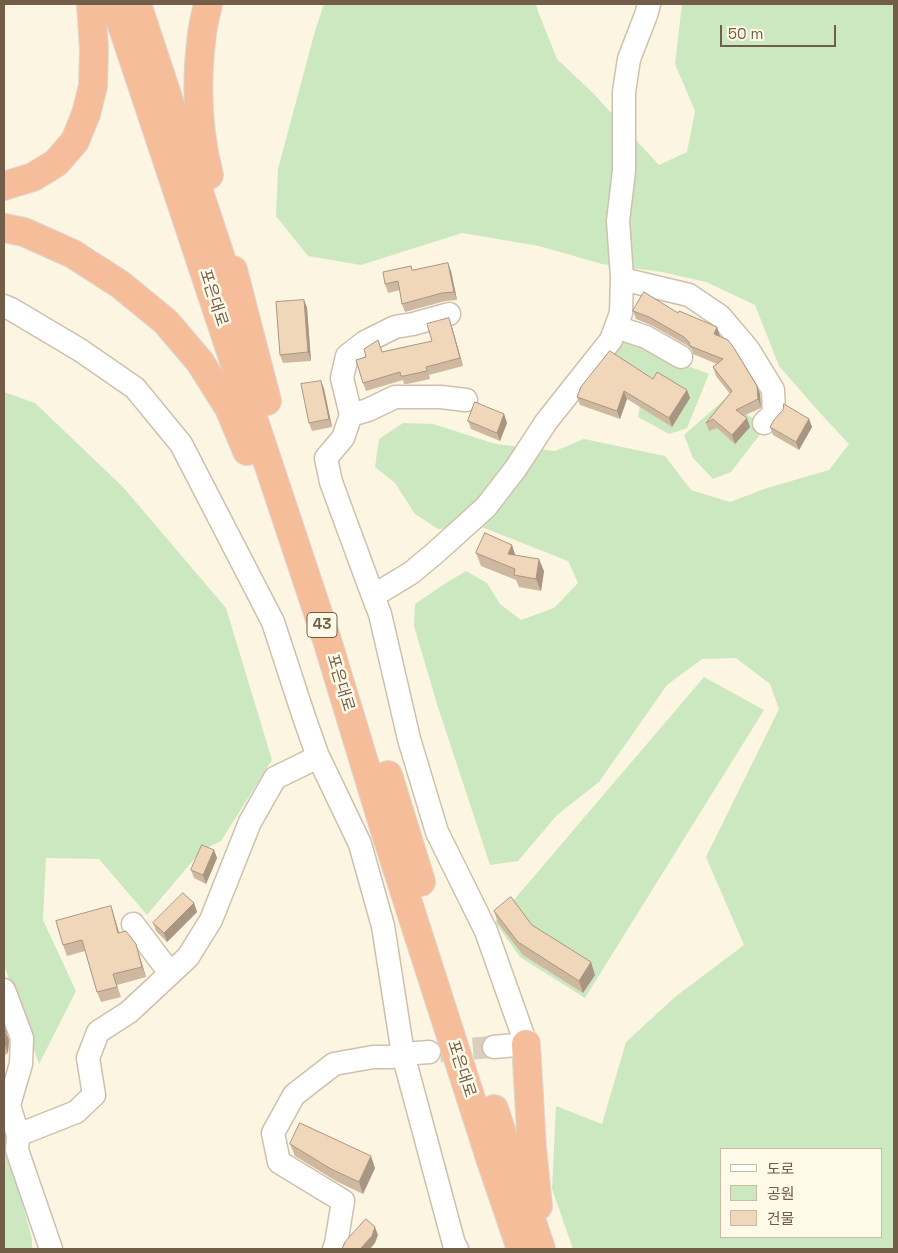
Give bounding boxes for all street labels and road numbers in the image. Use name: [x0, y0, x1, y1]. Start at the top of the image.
street label: 포은대로: [195, 267, 231, 329]
road number: 43: [307, 612, 337, 638]
street label: 포은대로: [322, 652, 358, 714]
street label: 포은대로: [443, 1038, 479, 1100]

